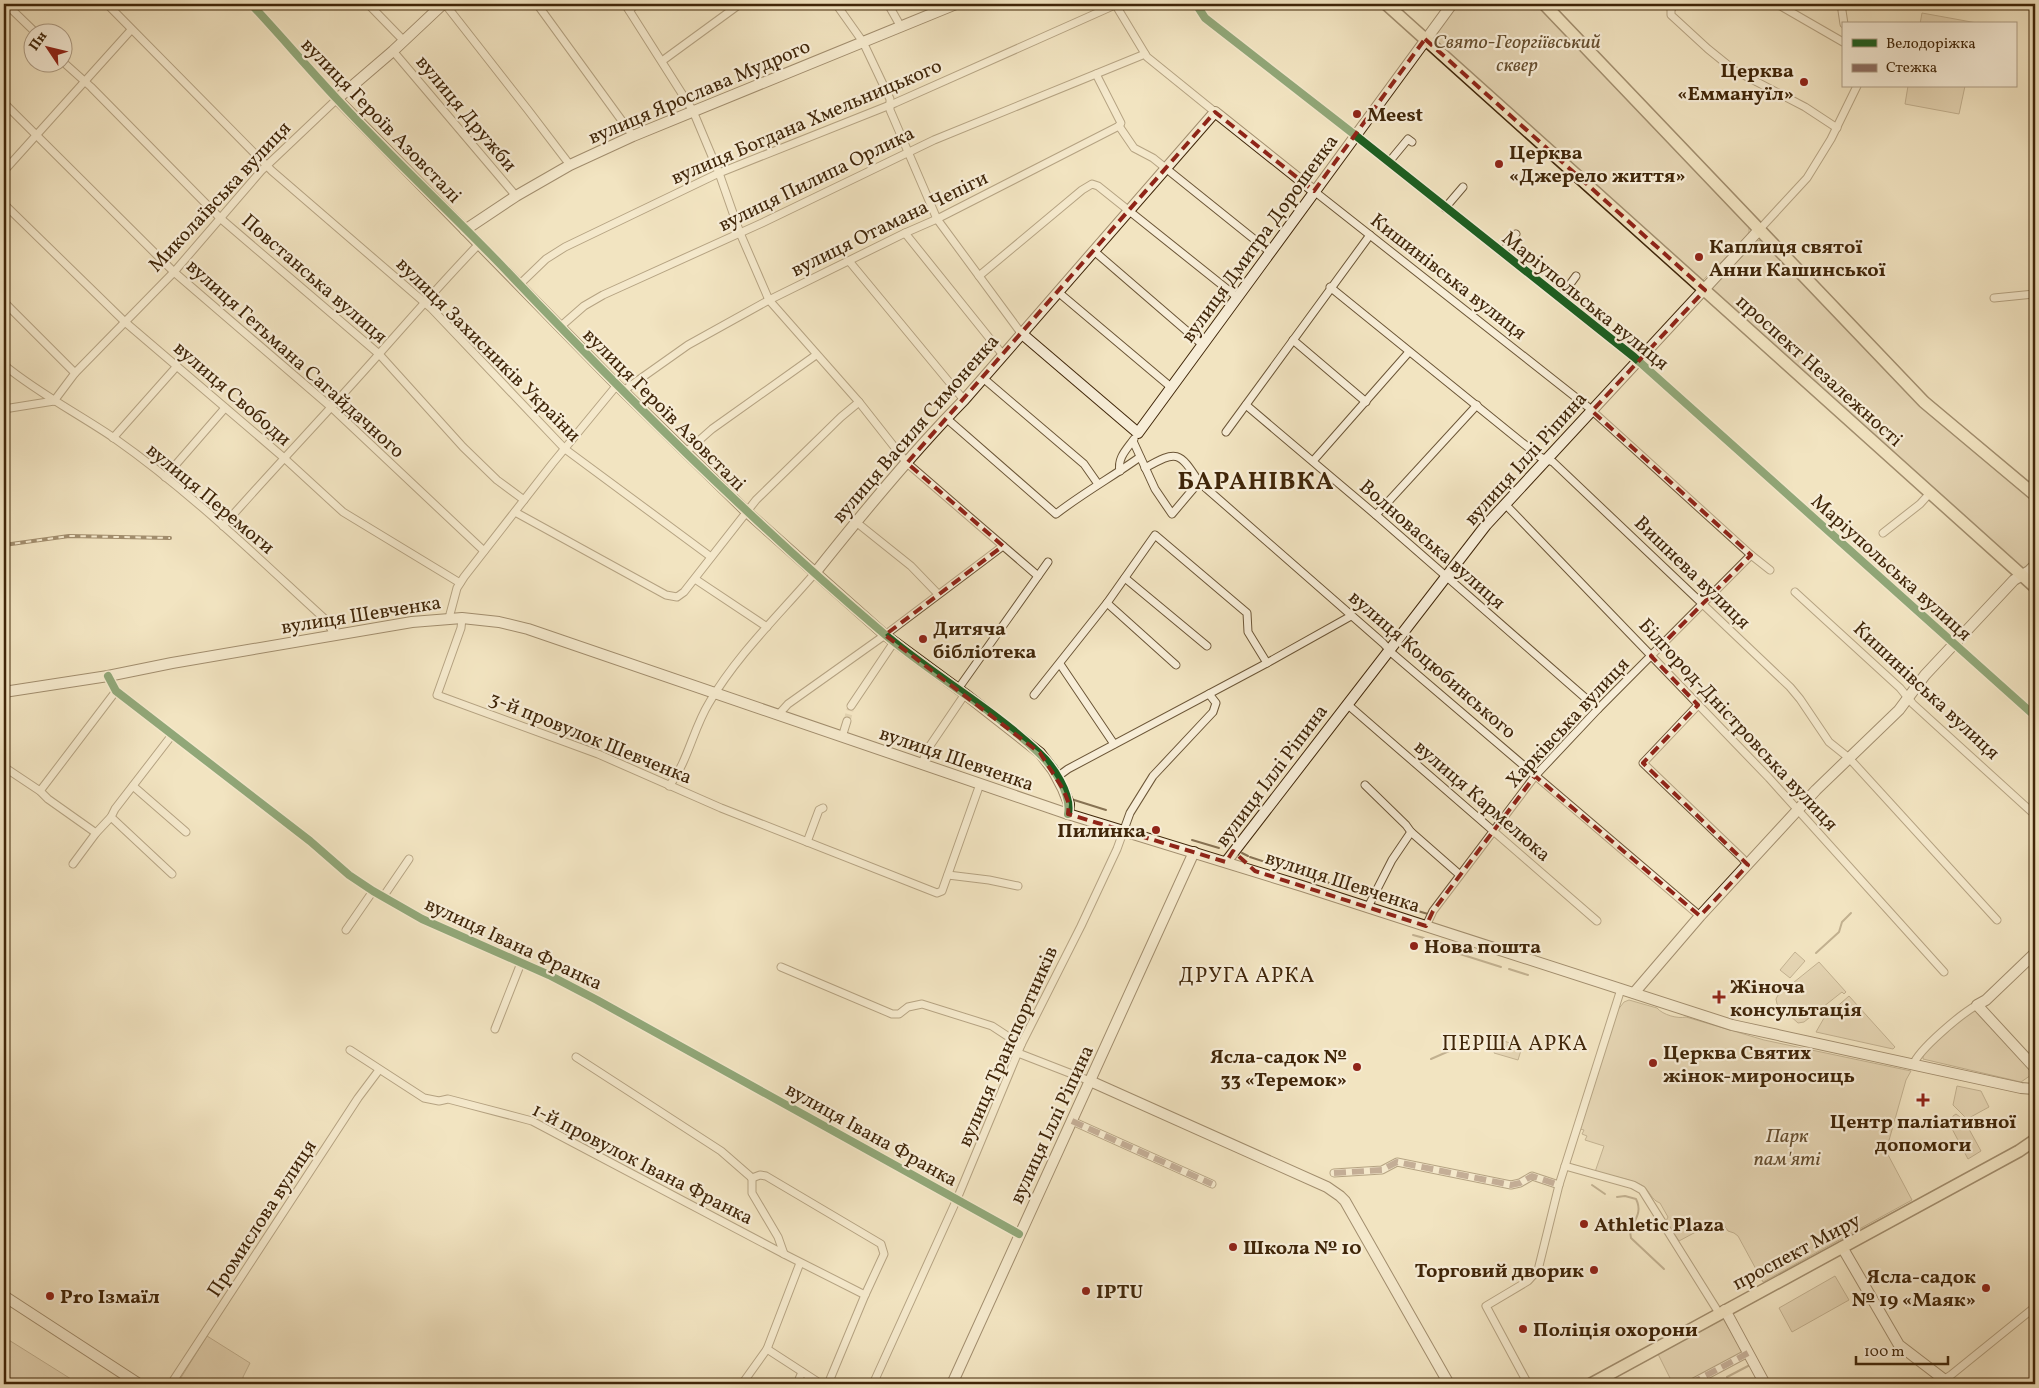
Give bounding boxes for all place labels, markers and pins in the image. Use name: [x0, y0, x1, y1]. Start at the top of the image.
place label: Церква «Еммануїл»: [1677, 58, 1794, 109]
marker: Церква «Еммануїл»: [1798, 76, 1810, 88]
place label: Meest: [1367, 102, 1423, 130]
marker: Meest: [1351, 108, 1363, 120]
place label: Церква «Джерело життя»: [1509, 140, 1686, 191]
marker: Церква «Джерело життя»: [1493, 158, 1505, 170]
place label: Каплиця cвятої Анни Кашинської: [1709, 234, 1886, 285]
marker: Каплиця cвятої Анни Кашинської: [1693, 251, 1705, 263]
place label: Дитяча бібліотека: [933, 616, 1036, 667]
marker: Дитяча бібліотека: [917, 633, 929, 645]
place label: Пилинка: [1057, 818, 1146, 846]
marker: Пилинка: [1150, 824, 1162, 836]
place label: Нова пошта: [1424, 934, 1541, 962]
marker: Нова пошта: [1408, 940, 1420, 952]
place label: Жіноча консультація: [1730, 974, 1862, 1025]
marker: Жіноча консультація: [1712, 990, 1726, 1004]
place label: Церква Святих жінок-мироносиць: [1663, 1040, 1855, 1091]
place label: Ясла-садок № 33 «Теремок»: [1210, 1044, 1347, 1095]
marker: Церква Святих жінок-мироносиць: [1647, 1057, 1659, 1069]
marker: Ясла-садок № 33 «Теремок»: [1351, 1061, 1363, 1073]
marker: Центр паліативної допомоги: [1916, 1093, 1930, 1107]
place label: Центр паліативної допомоги: [1830, 1109, 2016, 1160]
place label: Athletic Plaza: [1594, 1212, 1725, 1240]
marker: Athletic Plaza: [1578, 1218, 1590, 1230]
place label: Школа № 10: [1243, 1235, 1362, 1263]
marker: Школа № 10: [1227, 1241, 1239, 1253]
place label: Торговий дворик: [1415, 1258, 1584, 1286]
marker: Торговий дворик: [1588, 1264, 1600, 1276]
place label: Ясла-садок № 19 «Маяк»: [1852, 1264, 1976, 1315]
place label: IPTU: [1096, 1279, 1144, 1307]
marker: Ясла-садок № 19 «Маяк»: [1980, 1282, 1992, 1294]
place label: Pro Ізмаїл: [60, 1284, 160, 1312]
marker: IPTU: [1080, 1285, 1092, 1297]
marker: Pro Ізмаїл: [44, 1290, 56, 1302]
place label: Поліція охорони: [1533, 1317, 1698, 1345]
marker: Поліція охорони: [1517, 1323, 1529, 1335]

